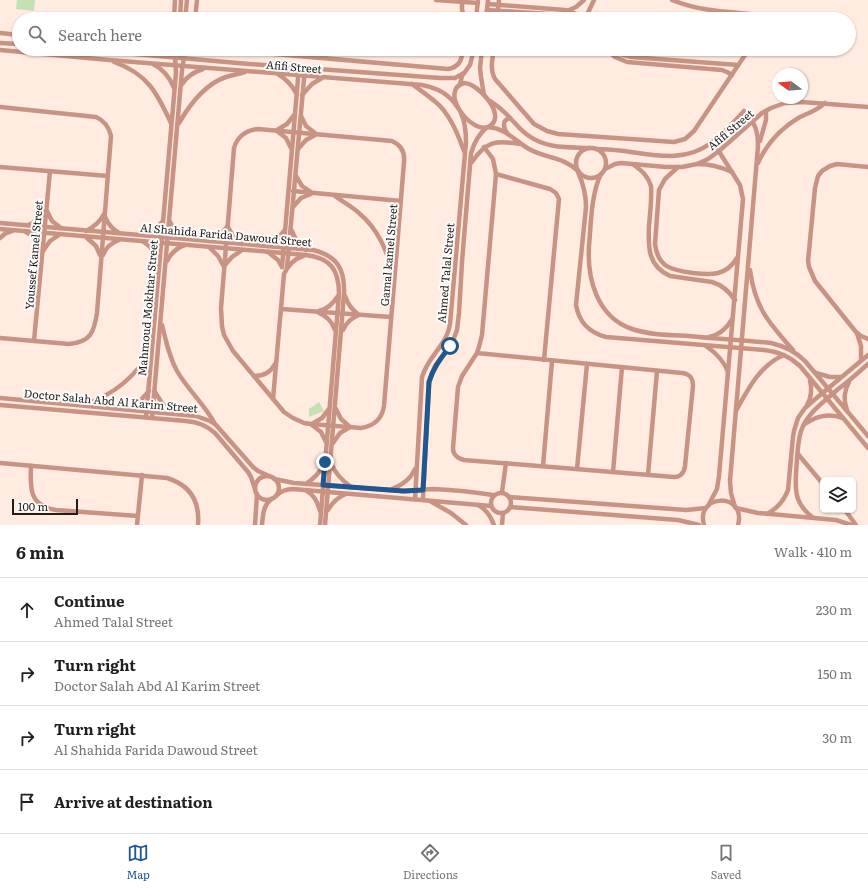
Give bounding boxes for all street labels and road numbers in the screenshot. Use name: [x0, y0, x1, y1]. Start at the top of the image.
street label: Afifi Street: [265, 56, 323, 76]
street label: Afifi Street: [703, 105, 757, 153]
street label: Youssef Kamel Street: [20, 199, 46, 310]
street label: Gamal kamel Street: [376, 203, 400, 307]
street label: Al Shahida Farida Dawoud Street: [139, 219, 313, 250]
street label: Ahmed Talal Street: [433, 222, 457, 324]
street label: Mahmoud Mokhtar Street: [133, 239, 161, 377]
street label: Doctor Salah Abd Al Karim Street: [23, 384, 199, 416]

